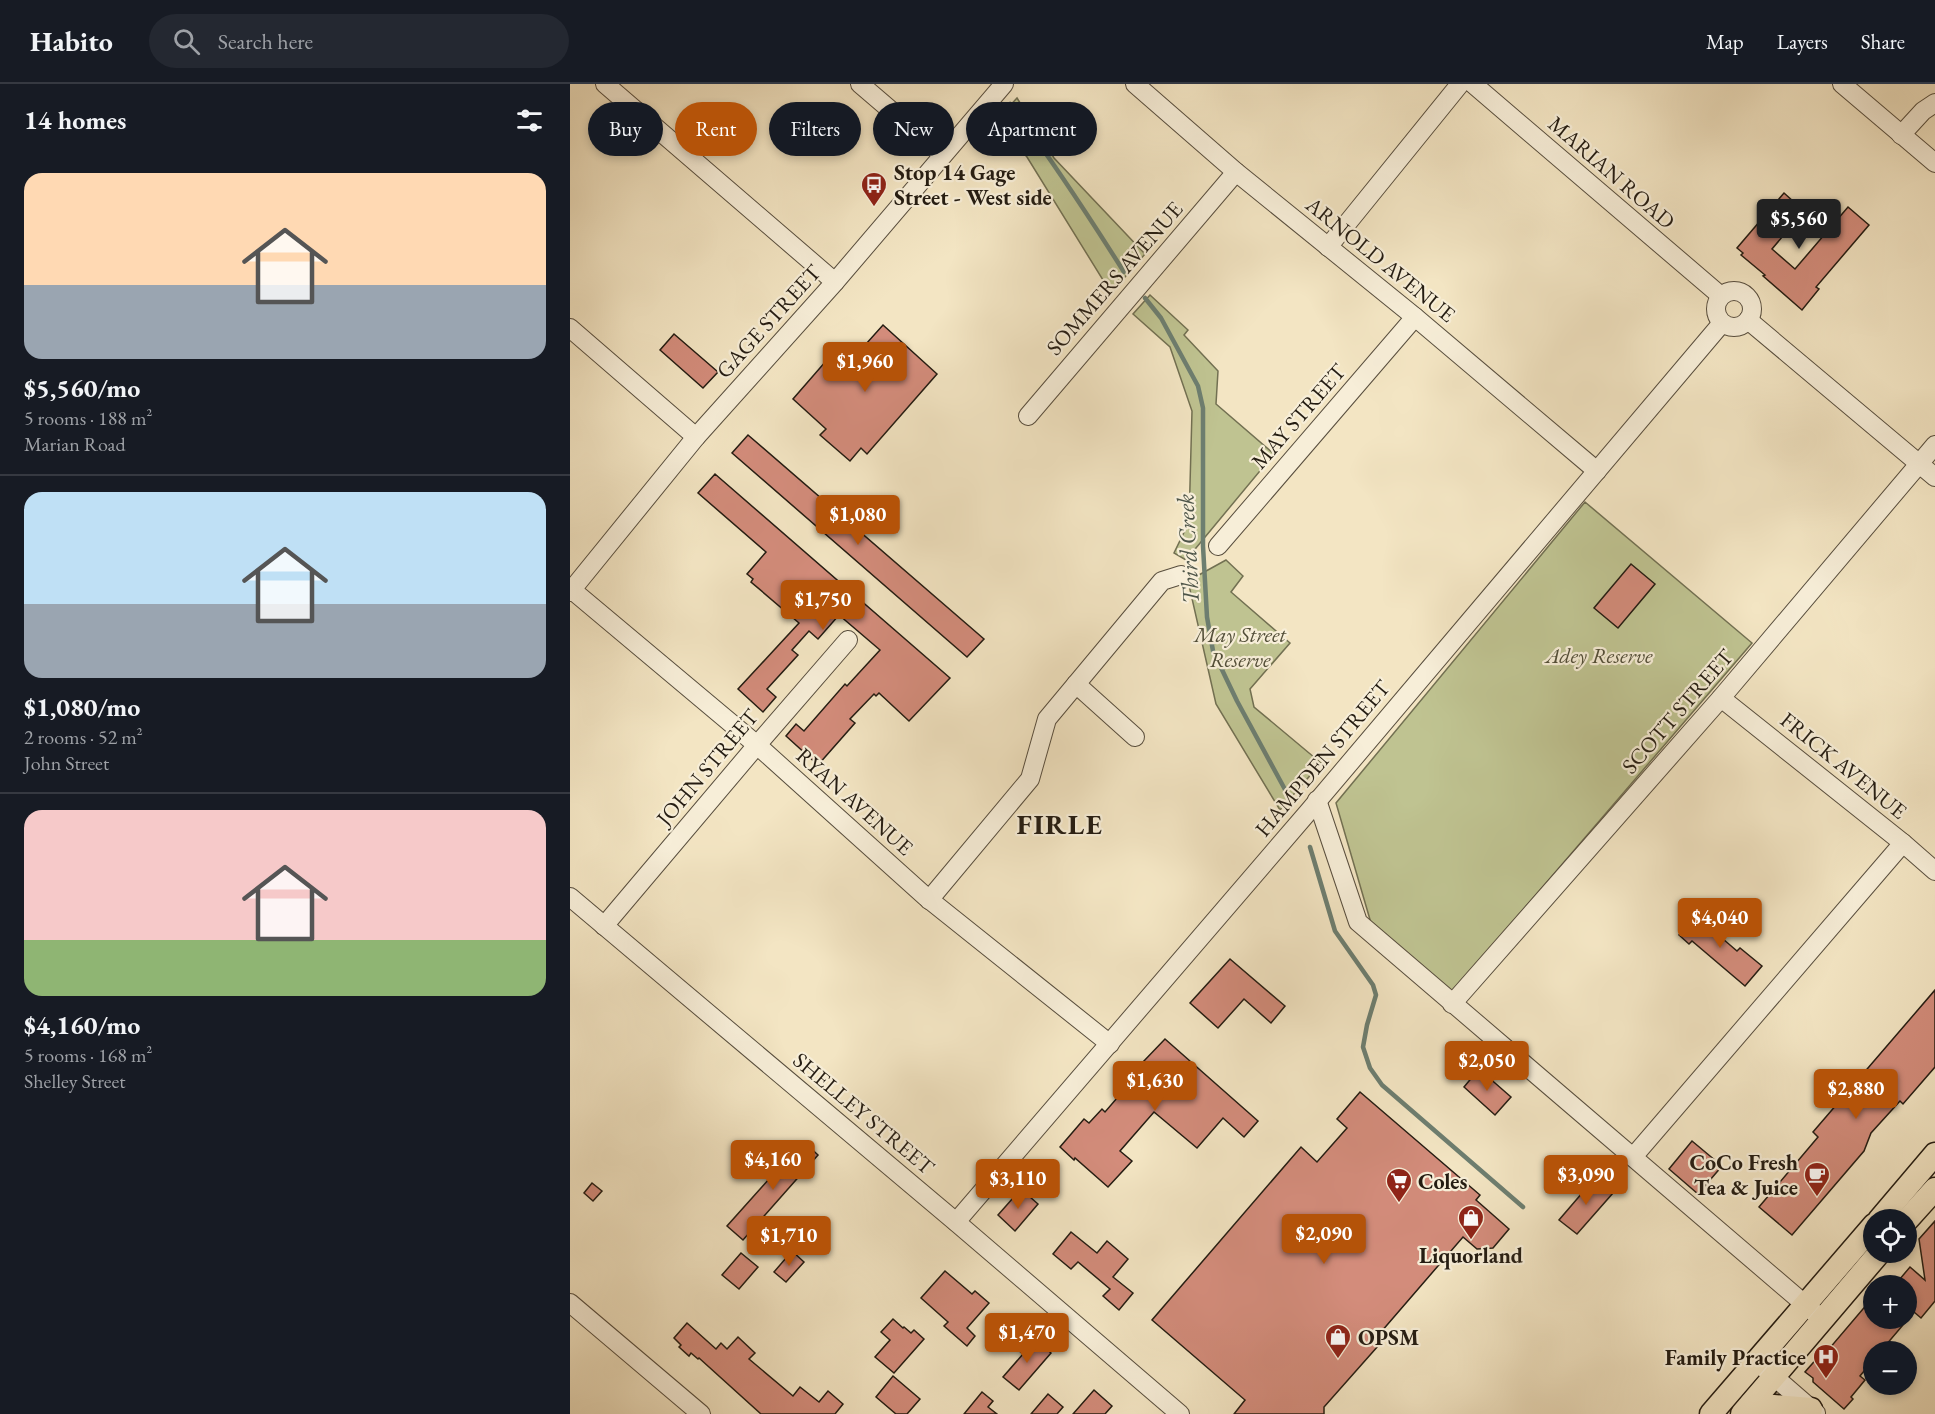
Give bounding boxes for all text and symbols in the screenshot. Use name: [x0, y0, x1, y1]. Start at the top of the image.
search box: [149, 14, 569, 68]
text: Habito: [30, 23, 113, 59]
icon: search: [170, 25, 203, 58]
text: Search here: [218, 27, 313, 56]
text: Map: [1706, 28, 1744, 55]
text: Layers: [1777, 28, 1828, 55]
text: Share: [1861, 28, 1905, 55]
chip: Buy: [588, 102, 663, 156]
chip: Rent: [675, 102, 757, 156]
chip: Filters: [769, 102, 861, 156]
chip: New: [873, 102, 954, 156]
chip: Apartment: [966, 102, 1097, 156]
text: 14 homes: [24, 103, 126, 137]
icon: filters: [513, 104, 546, 137]
street label: MARIAN ROAD: [1542, 109, 1681, 235]
place label: Stop 14 Gage Street - West side: [894, 158, 1052, 212]
bus stop icon: Stop 14 Gage Street - West side: [859, 170, 889, 208]
street label: ARNOLD AVENUE: [1299, 189, 1461, 329]
street label: SOMMERS AVENUE: [1040, 195, 1189, 361]
pin: $5,560: [1750, 199, 1848, 250]
text: $5,560: [1771, 205, 1827, 231]
icon: home: [231, 212, 339, 320]
street label: GAGE STREET: [710, 258, 827, 384]
pin: $1,960: [816, 342, 914, 393]
text: $1,960: [837, 348, 893, 374]
street label: MAY STREET: [1245, 357, 1352, 475]
text: $5,560/mo: [24, 371, 140, 405]
text: 5 rooms · 188 m²: [24, 405, 152, 431]
text: Marian Road: [24, 431, 126, 457]
water label: Third Creek: [1169, 493, 1206, 605]
pin: $1,080: [809, 495, 907, 546]
text: $1,080: [830, 501, 886, 527]
icon: home: [231, 531, 339, 639]
pin: $1,750: [774, 580, 872, 631]
text: $1,750: [795, 586, 851, 612]
park label: May Street Reserve: [1192, 620, 1288, 674]
park label: Adey Reserve: [1544, 641, 1653, 670]
street label: SCOTT STREET: [1615, 643, 1740, 780]
street label: HAMPDEN STREET: [1248, 674, 1397, 843]
text: $1,080/mo: [24, 690, 140, 724]
street label: JOHN STREET: [649, 703, 765, 833]
street label: FRICK AVENUE: [1774, 705, 1913, 825]
text: 2 rooms · 52 m²: [24, 724, 143, 750]
street label: RYAN AVENUE: [790, 741, 919, 862]
text: John Street: [24, 750, 109, 776]
district label: FIRLE: [1017, 806, 1103, 842]
icon: home: [231, 849, 339, 957]
pin: $4,040: [1671, 898, 1769, 949]
text: $4,040: [1692, 904, 1748, 930]
text: $4,160/mo: [24, 1008, 140, 1042]
pin: $2,050: [1438, 1041, 1536, 1092]
text: 5 rooms · 168 m²: [24, 1042, 152, 1068]
street label: SHELLEY STREET: [787, 1046, 941, 1181]
text: $2,050: [1459, 1047, 1515, 1073]
pin: $1,630: [1106, 1061, 1204, 1112]
text: $1,630: [1127, 1067, 1183, 1093]
text: Shelley Street: [24, 1068, 126, 1094]
pin: $2,880: [1807, 1069, 1905, 1120]
text: $2,880: [1828, 1075, 1884, 1101]
pin: $4,160: [724, 1140, 822, 1191]
text: $4,160: [745, 1146, 801, 1172]
place label: CoCo Fresh Tea & Juice: [1689, 1148, 1798, 1202]
pin: $3,090: [1537, 1155, 1635, 1206]
pin: $3,110: [969, 1159, 1067, 1210]
cafe icon: CoCo Fresh Tea & Juice: [1802, 1160, 1832, 1198]
text: $3,090: [1558, 1161, 1614, 1187]
text: $3,110: [990, 1165, 1046, 1191]
supermarket icon: Coles: [1384, 1166, 1414, 1204]
place label: Coles: [1418, 1167, 1467, 1196]
shop icon: Liquorland: [1456, 1203, 1486, 1241]
map controls: [1863, 1209, 1917, 1395]
button: locate: [1863, 1209, 1917, 1263]
pin: $2,090: [1275, 1214, 1373, 1265]
pin: $1,710: [740, 1216, 838, 1267]
text: $2,090: [1296, 1220, 1352, 1246]
text: $1,710: [761, 1222, 817, 1248]
place label: Liquorland: [1419, 1241, 1523, 1270]
button: +: [1863, 1275, 1917, 1329]
pin: $1,470: [978, 1313, 1076, 1364]
text: $1,470: [999, 1319, 1055, 1345]
shop icon: OPSM: [1323, 1322, 1353, 1360]
place label: OPSM: [1358, 1323, 1419, 1352]
button: −: [1863, 1341, 1917, 1395]
hospital icon: Family Practice: [1811, 1342, 1841, 1380]
place label: Family Practice: [1665, 1343, 1806, 1372]

